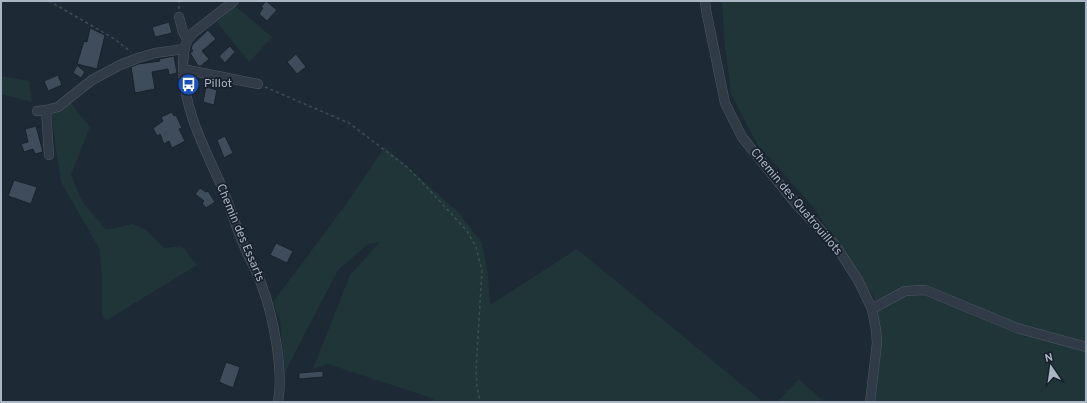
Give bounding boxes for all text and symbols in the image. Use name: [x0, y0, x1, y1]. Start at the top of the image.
bus stop icon: Pillot: [176, 71, 202, 97]
place label: Pillot: [204, 76, 232, 92]
street label: Chemin des Quatrouillots: [746, 145, 846, 259]
street label: Chemin des Essarts: [212, 182, 268, 284]
north arrow: [1031, 347, 1071, 387]
text: N: [1044, 351, 1054, 366]

